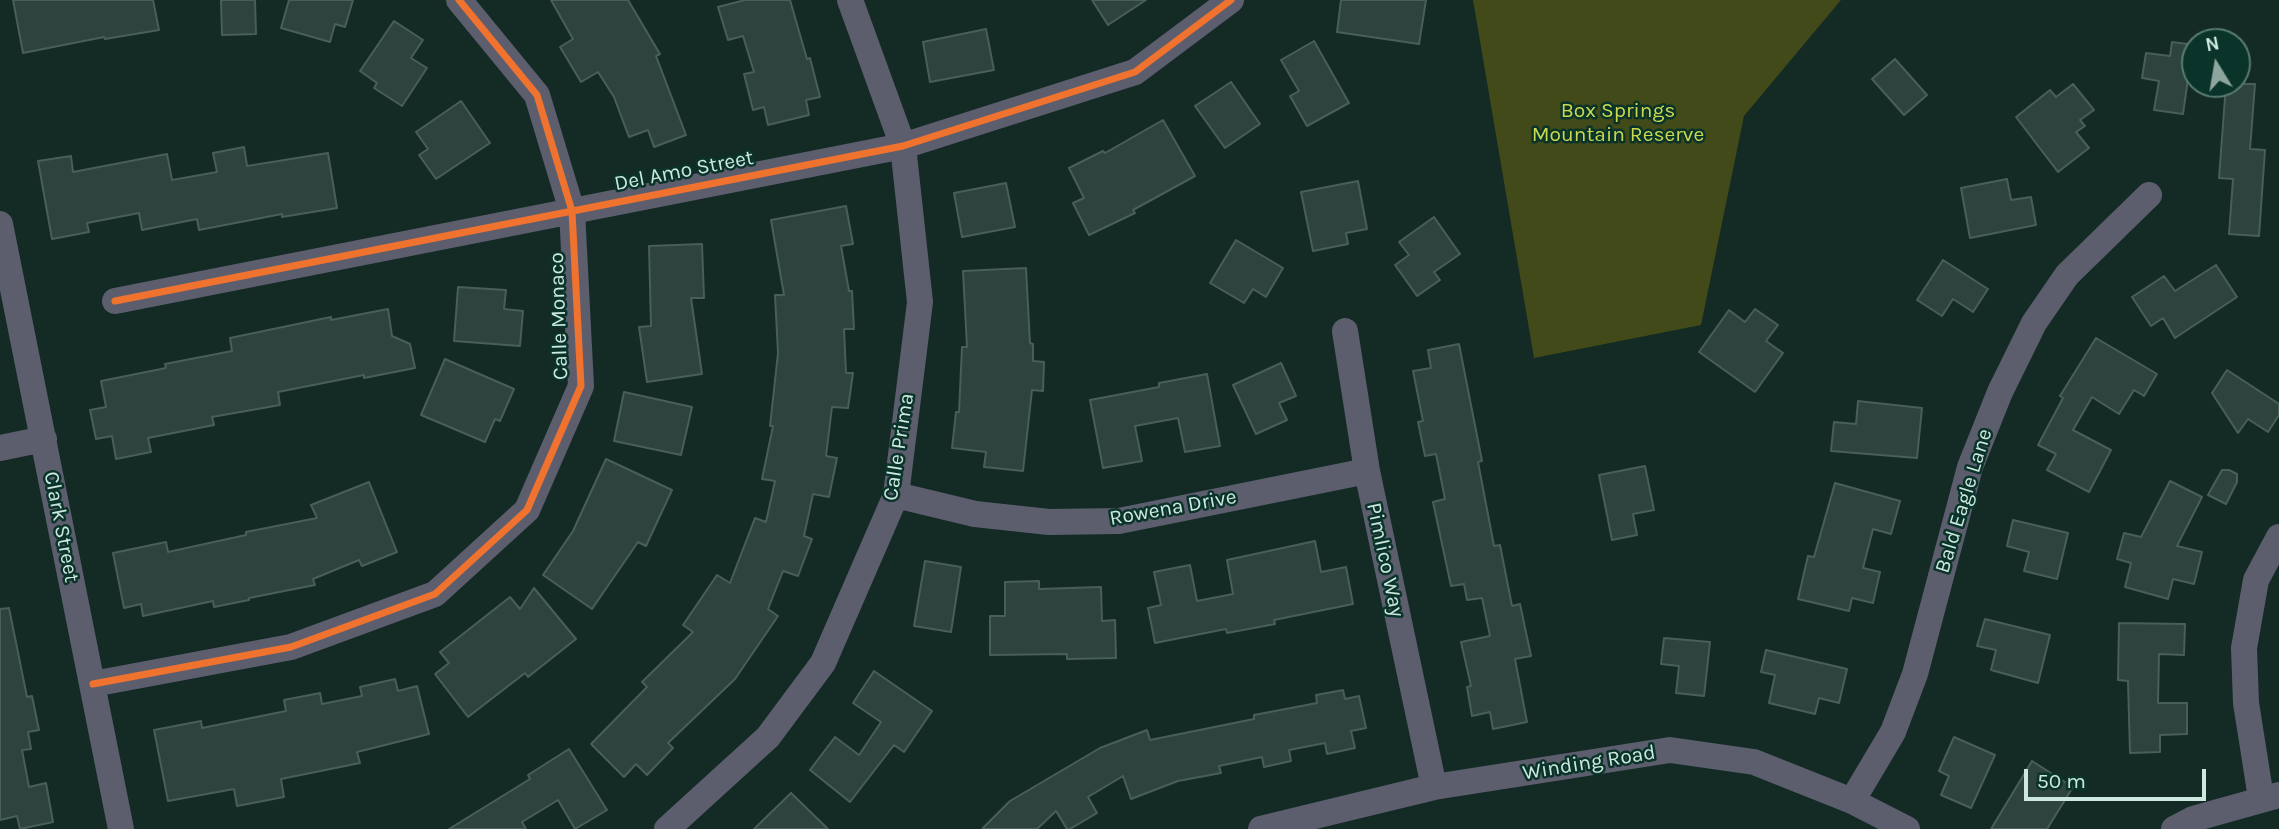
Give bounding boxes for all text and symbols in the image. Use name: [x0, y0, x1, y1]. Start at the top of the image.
north arrow: [2181, 28, 2251, 98]
text: N: [2204, 32, 2221, 56]
park label: Box Springs Mountain Reserve: [1532, 98, 1704, 148]
street label: Del Amo Street: [612, 145, 756, 197]
street label: Calle Monaco: [544, 252, 574, 380]
street label: Calle Prima: [878, 391, 920, 503]
street label: Bald Eagle Lane: [1930, 426, 1998, 576]
street label: Clark Street: [38, 469, 84, 585]
street label: Rowena Drive: [1107, 484, 1239, 532]
street label: Pimlico Way: [1361, 500, 1409, 620]
street label: Winding Road: [1521, 740, 1657, 786]
scale bar: [2027, 756, 2209, 800]
text: 50 m: [2037, 769, 2086, 793]

